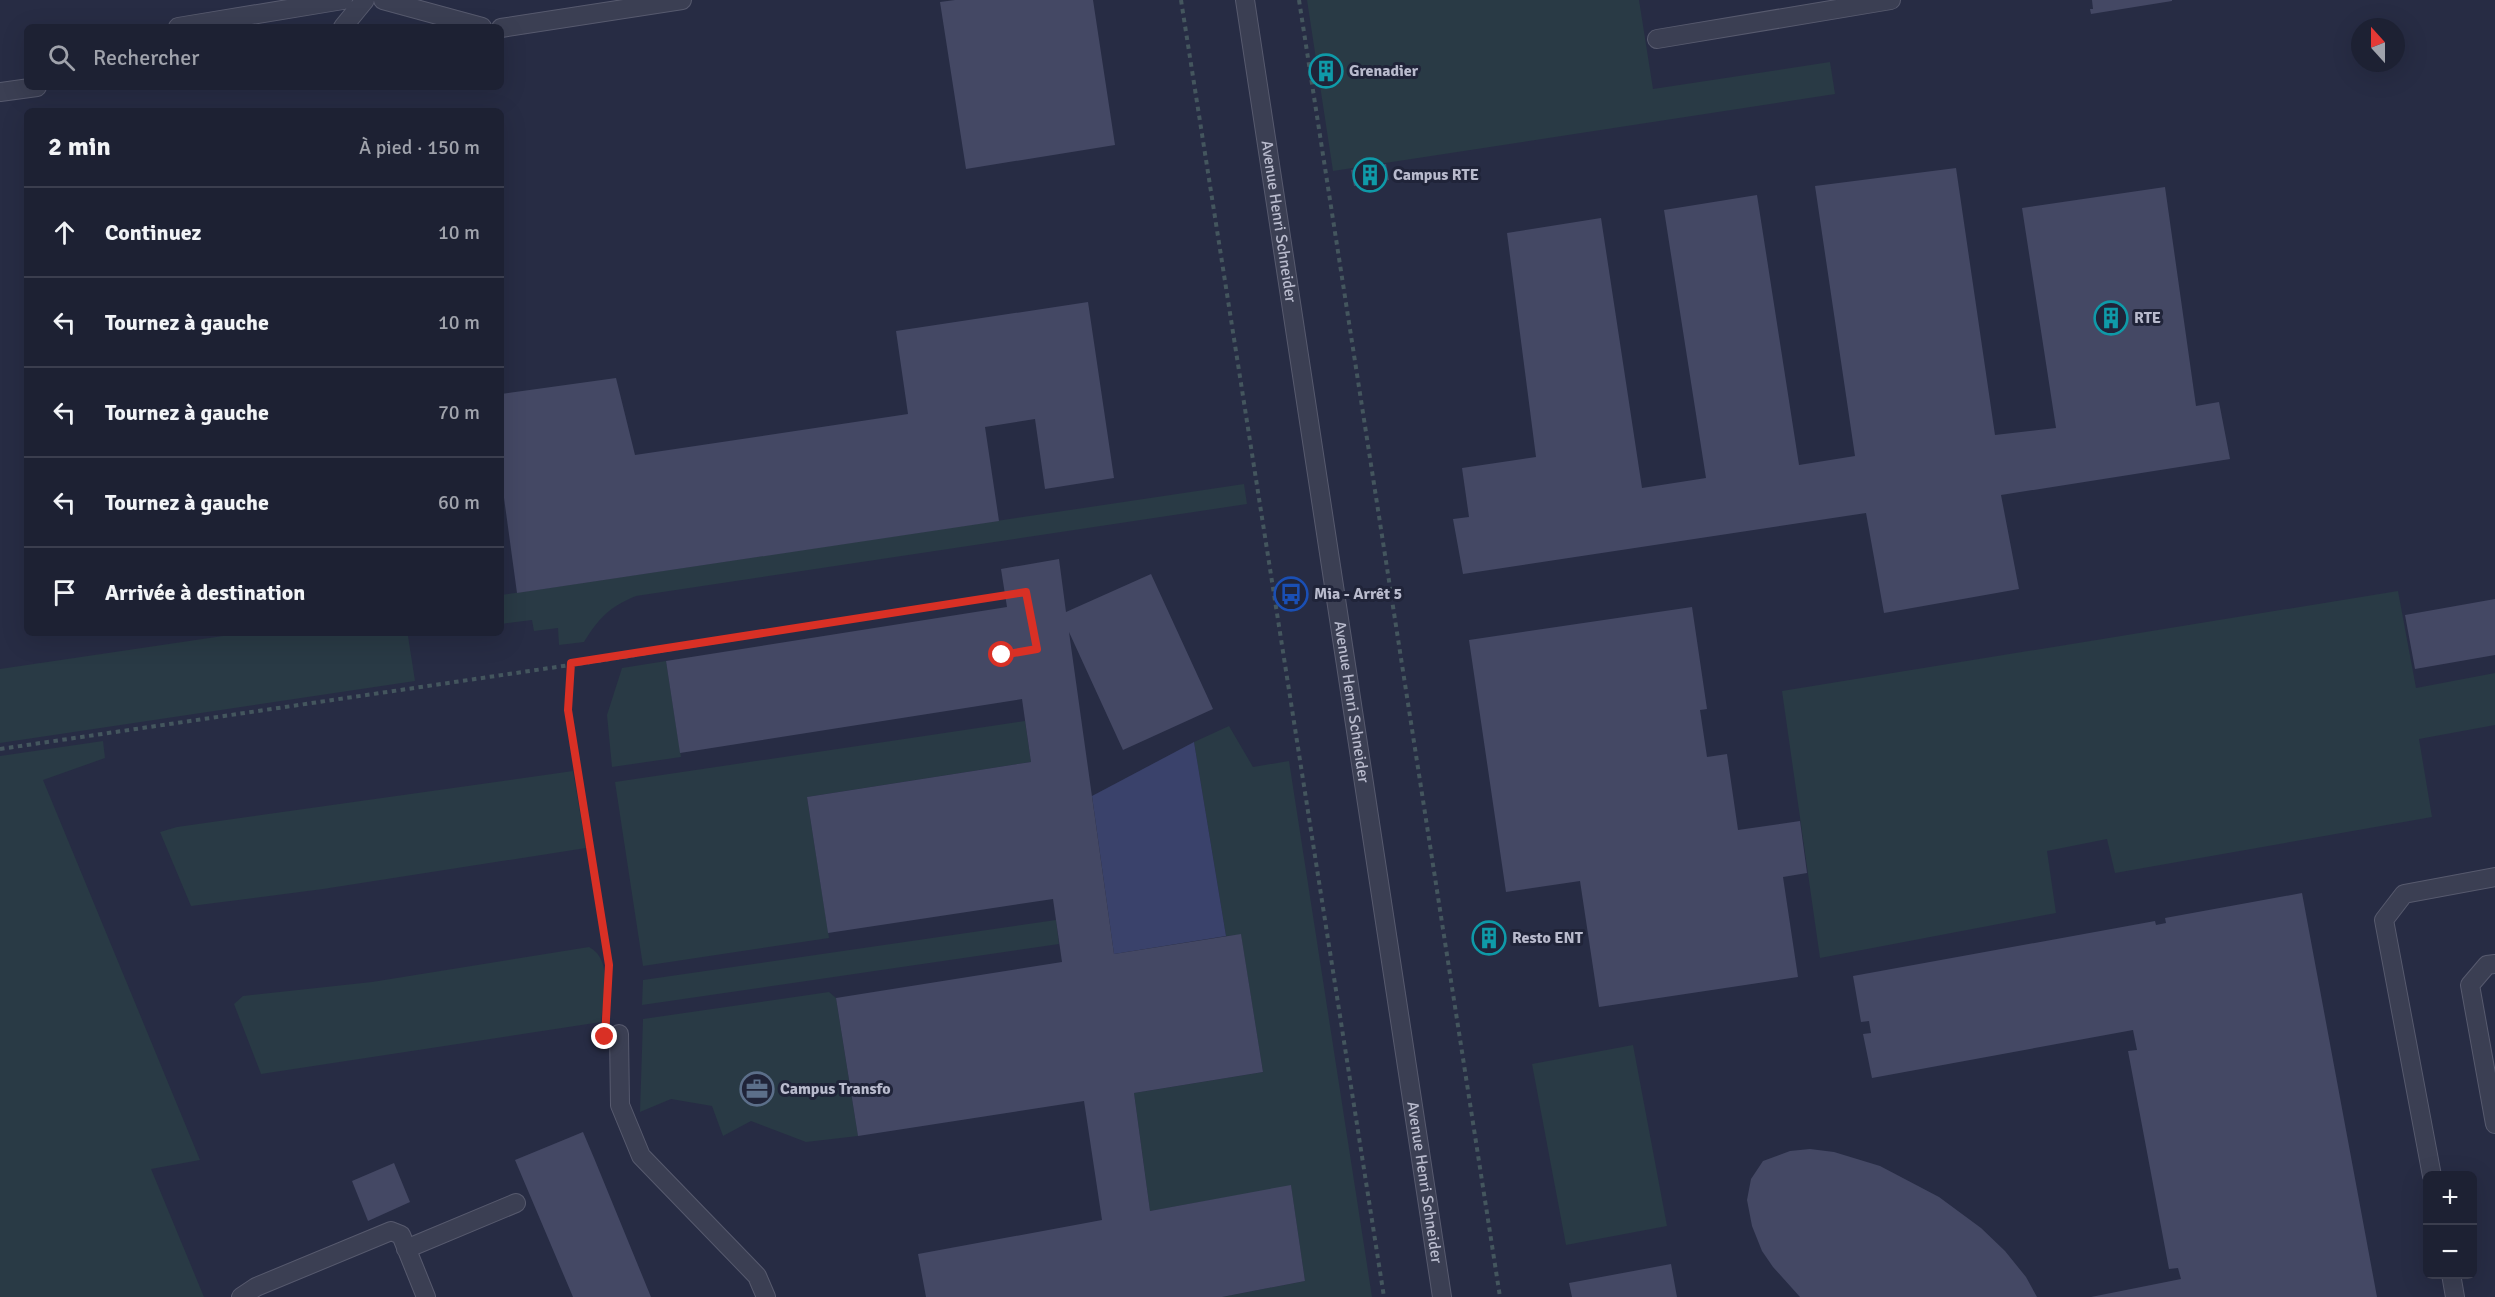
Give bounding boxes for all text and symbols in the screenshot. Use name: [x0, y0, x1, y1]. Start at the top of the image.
north arrow: [2351, 18, 2405, 72]
search box: [24, 24, 504, 90]
icon: search: [45, 41, 78, 74]
text: Rechercher: [93, 44, 199, 71]
building icon: Grenadier: [1308, 53, 1344, 89]
place label: Grenadier: [1349, 61, 1419, 81]
text: 2 min: [48, 131, 111, 163]
text: À pied · 150 m: [359, 135, 480, 160]
street label: Avenue Henri Schneider: [1256, 139, 1301, 304]
building icon: Campus RTE: [1352, 157, 1388, 193]
place label: Campus RTE: [1393, 165, 1479, 185]
icon: ahead: [48, 216, 81, 249]
text: Continuez: [105, 219, 201, 246]
text: 10 m: [438, 220, 480, 245]
building icon: RTE: [2093, 300, 2129, 336]
icon: left: [48, 306, 81, 339]
place label: RTE: [2134, 308, 2161, 328]
text: Tournez à gauche: [105, 309, 269, 336]
text: 10 m: [438, 310, 480, 335]
icon: left: [48, 396, 81, 429]
text: Tournez à gauche: [105, 399, 269, 426]
text: 70 m: [438, 400, 480, 425]
icon: left: [48, 486, 81, 519]
text: Tournez à gauche: [105, 489, 269, 516]
text: 60 m: [438, 490, 480, 515]
icon: arrive: [48, 576, 81, 609]
bus stop icon: Mia - Arrêt 5: [1273, 576, 1309, 612]
text: Arrivée à destination: [105, 579, 305, 606]
place label: Mia - Arrêt 5: [1314, 584, 1402, 604]
street label: Avenue Henri Schneider: [1329, 619, 1374, 785]
route start: [988, 641, 1014, 667]
building icon: Resto ENT: [1471, 920, 1507, 956]
place label: Resto ENT: [1512, 928, 1584, 948]
route end: [591, 1023, 617, 1049]
office icon: Campus Transfo: [739, 1071, 775, 1107]
place label: Campus Transfo: [780, 1079, 891, 1099]
street label: Avenue Henri Schneider: [1402, 1100, 1447, 1265]
map controls: [2423, 1171, 2477, 1279]
button: +: [2423, 1171, 2477, 1225]
button: −: [2423, 1225, 2477, 1279]

